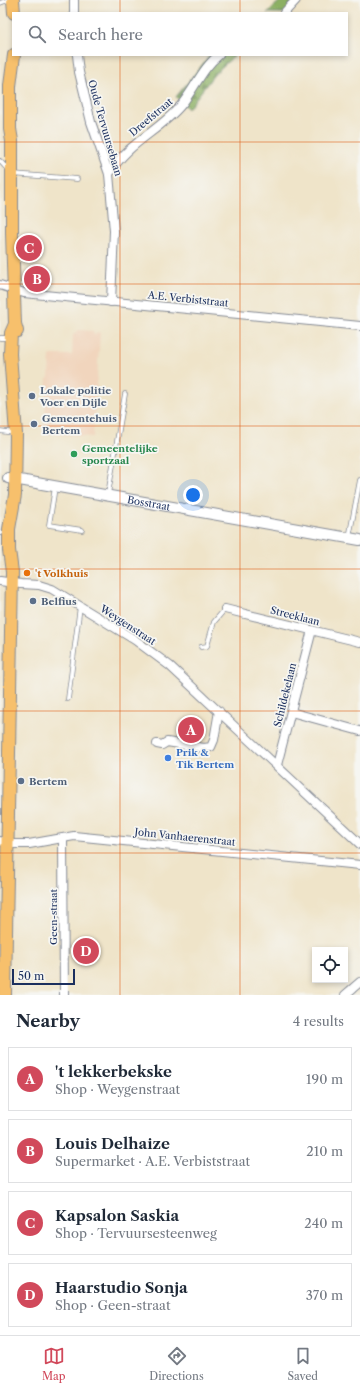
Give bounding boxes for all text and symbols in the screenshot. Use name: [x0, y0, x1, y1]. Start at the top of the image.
search box: [12, 12, 348, 56]
icon: search: [26, 23, 48, 45]
text: Search here: [58, 25, 143, 44]
street label: Oude Tervuursebaan: [85, 78, 125, 178]
street label: Dreefstraat: [127, 95, 176, 139]
pin: C: [16, 233, 42, 263]
pin: B: [24, 264, 50, 294]
street label: A.E. Verbiststraat: [146, 288, 229, 310]
place label: Lokale politie Voer en Dijle: [39, 384, 111, 409]
marker: Lokale politie Voer en Dijle: [27, 391, 37, 401]
place label: Gemeentehuis Bertem: [42, 412, 117, 437]
marker: Gemeentehuis Bertem: [29, 419, 39, 429]
place label: Gemeentelijke sportzaal: [82, 442, 158, 467]
marker: Gemeentelijke sportzaal: [69, 449, 79, 459]
your location: [183, 485, 203, 505]
street label: Bosstraat: [126, 493, 172, 513]
place label: 't Volkhuis: [35, 567, 89, 580]
marker: 't Volkhuis: [22, 568, 32, 578]
place label: Belfius: [41, 595, 77, 608]
marker: Belfius: [28, 596, 38, 606]
street label: Weygenstraat: [97, 602, 159, 648]
street label: Streeklaan: [269, 604, 322, 629]
street label: Schildekelaan: [271, 661, 299, 729]
pin: A: [178, 715, 204, 745]
place label: Prik & Tik Bertem: [176, 746, 234, 771]
marker: Prik & Tik Bertem: [163, 753, 173, 763]
place label: Bertem: [29, 775, 67, 788]
marker: Bertem: [16, 776, 26, 786]
street label: John Vanhaerenstraat: [132, 825, 237, 849]
street label: Geen-straat: [47, 888, 60, 945]
pin: D: [73, 936, 99, 966]
map controls: [312, 947, 348, 983]
button: locate: [312, 947, 348, 983]
scale bar: [12, 967, 75, 986]
text: 50 m: [18, 969, 44, 983]
text: Nearby: [16, 1011, 80, 1031]
text: 4 results: [293, 1013, 344, 1029]
text: 't lekkerbekske: [55, 1062, 172, 1081]
text: A: [25, 1071, 35, 1087]
text: 190 m: [306, 1071, 343, 1087]
text: Shop · Weygenstraat: [55, 1081, 180, 1097]
text: Louis Delhaize: [55, 1134, 170, 1153]
text: B: [25, 1143, 35, 1159]
text: 210 m: [306, 1143, 343, 1159]
text: Supermarket · A.E. Verbiststraat: [55, 1153, 250, 1169]
text: Kapsalon Saskia: [55, 1206, 179, 1225]
text: C: [25, 1215, 35, 1231]
text: 240 m: [304, 1215, 343, 1231]
text: Shop · Tervuursesteenweg: [55, 1225, 217, 1241]
text: Haarstudio Sonja: [55, 1278, 188, 1297]
text: D: [24, 1287, 36, 1303]
text: 370 m: [306, 1287, 343, 1303]
text: Shop · Geen-straat: [55, 1297, 171, 1313]
tab: Map: [42, 1345, 66, 1383]
tab: Directions: [149, 1345, 204, 1383]
tab: Saved: [288, 1345, 318, 1383]

